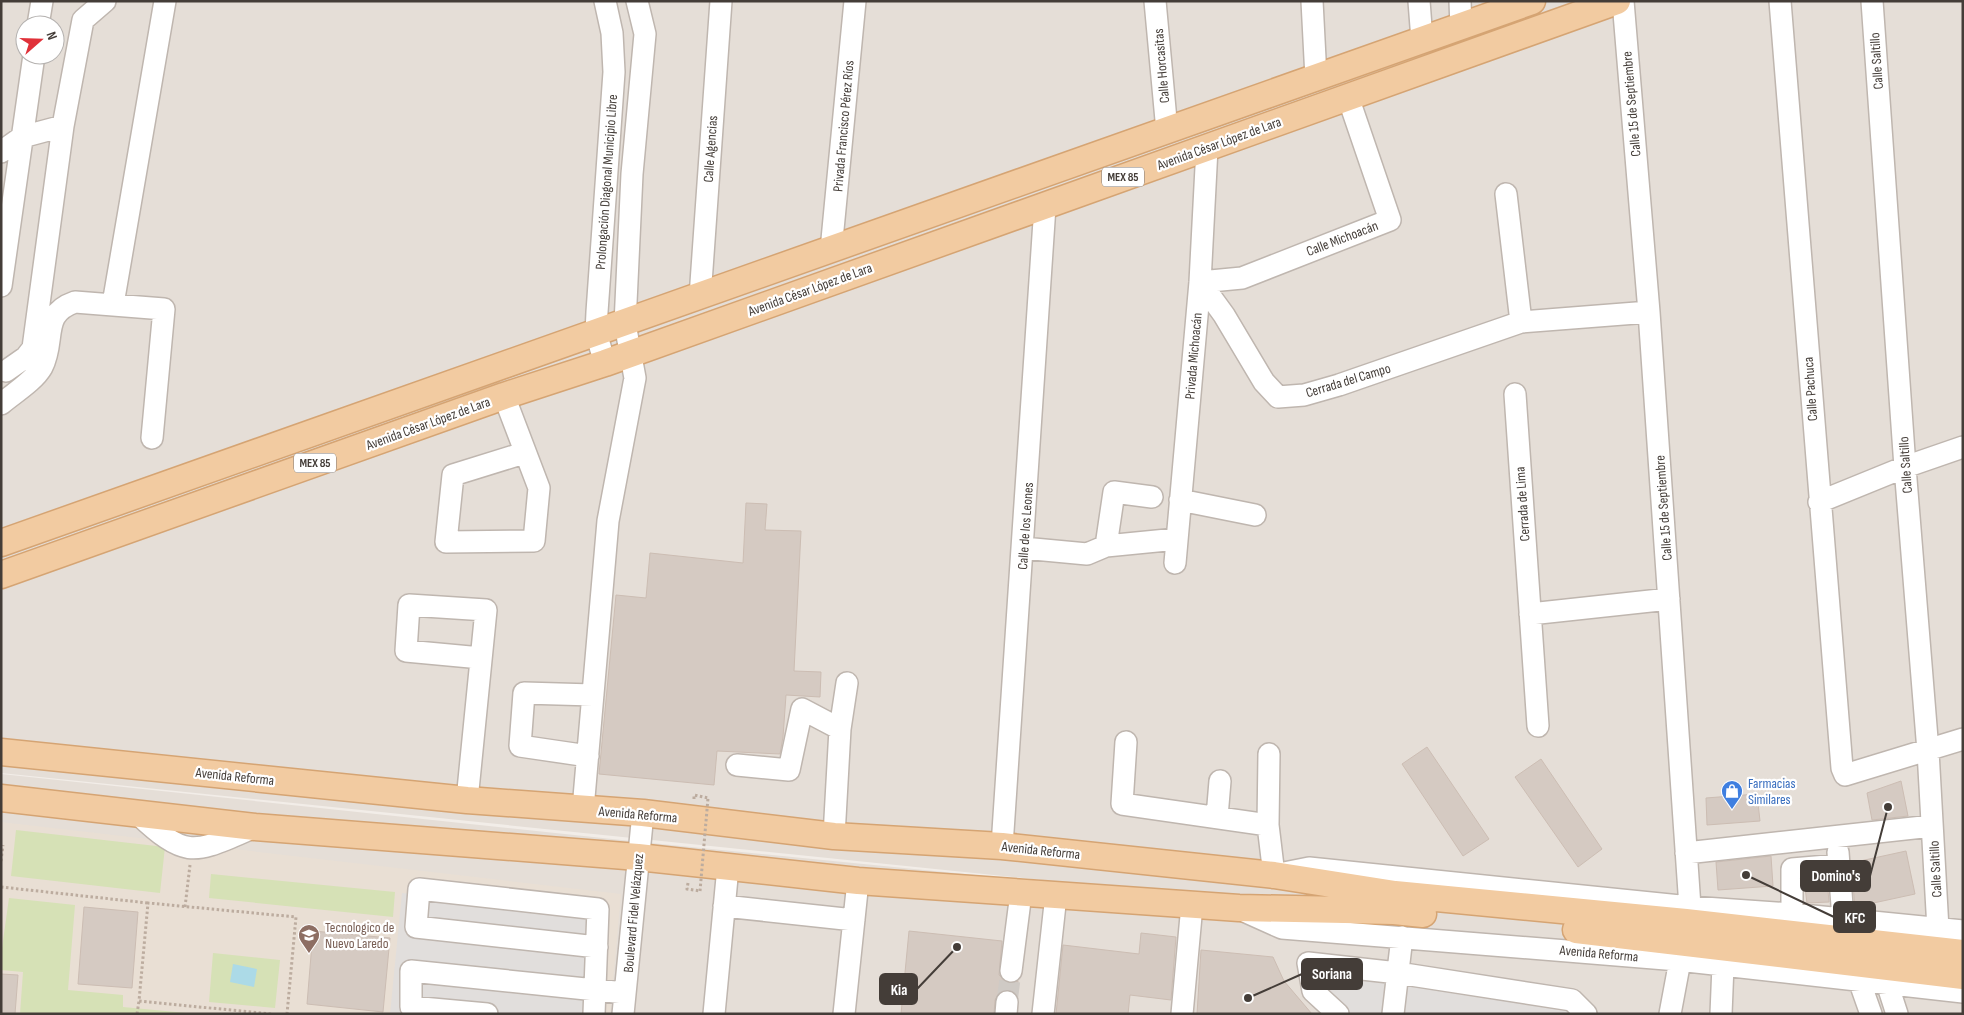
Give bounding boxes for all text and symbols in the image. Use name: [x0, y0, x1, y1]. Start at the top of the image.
north arrow: [15, 15, 65, 65]
street label: Calle Horcasitas: [1150, 28, 1173, 104]
text: N: [42, 29, 61, 42]
street label: Calle Saltillo: [1866, 32, 1887, 90]
street label: Calle 15 de Septiembre: [1618, 51, 1645, 157]
street label: Privada Francisco Pérez Ríos: [829, 60, 858, 193]
street label: Prolongación Diagonal Municipio Libre: [592, 94, 621, 270]
street label: Avenida César López de Lara: [1154, 113, 1283, 174]
street label: Calle Agencias: [700, 115, 721, 183]
road number: MEX 85: [1102, 168, 1144, 186]
street label: Calle Michoacán: [1304, 217, 1380, 260]
street label: Avenida César López de Lara: [745, 259, 874, 320]
street label: Privada Michoacán: [1181, 312, 1206, 400]
street label: Calle Pachuca: [1800, 356, 1821, 422]
street label: Cerrada del Campo: [1304, 359, 1393, 401]
street label: Avenida César López de Lara: [363, 393, 492, 454]
street label: Calle Saltillo: [1895, 436, 1916, 494]
road number: MEX 85: [294, 453, 336, 472]
street label: Calle 15 de Septiembre: [1651, 455, 1676, 561]
street label: Cerrada de Lima: [1511, 466, 1534, 542]
street label: Calle de los Leones: [1014, 482, 1037, 570]
street label: Avenida Reforma: [194, 764, 275, 789]
place label: Farmacias Similares: [1748, 775, 1795, 808]
shop icon: Farmacias Similares: [1720, 779, 1744, 810]
street label: Avenida Reforma: [597, 803, 678, 826]
street label: Avenida Reforma: [1000, 838, 1081, 863]
street label: Calle Saltillo: [1926, 840, 1945, 898]
street label: Boulevard Fidel Velázquez: [620, 853, 647, 973]
callout: Domino's: [1801, 861, 1870, 891]
text: Domino's: [1812, 867, 1861, 886]
callout: KFC: [1834, 902, 1875, 932]
text: KFC: [1844, 909, 1866, 928]
place label: Tecnologico de Nuevo Laredo: [325, 919, 394, 952]
school or university icon: Tecnologico de Nuevo Laredo: [297, 923, 321, 954]
street label: Avenida Reforma: [1558, 942, 1639, 965]
callout: Soriana: [1302, 959, 1362, 989]
text: Soriana: [1312, 965, 1352, 984]
callout: Kia: [880, 974, 917, 1004]
text: Kia: [891, 981, 907, 1000]

